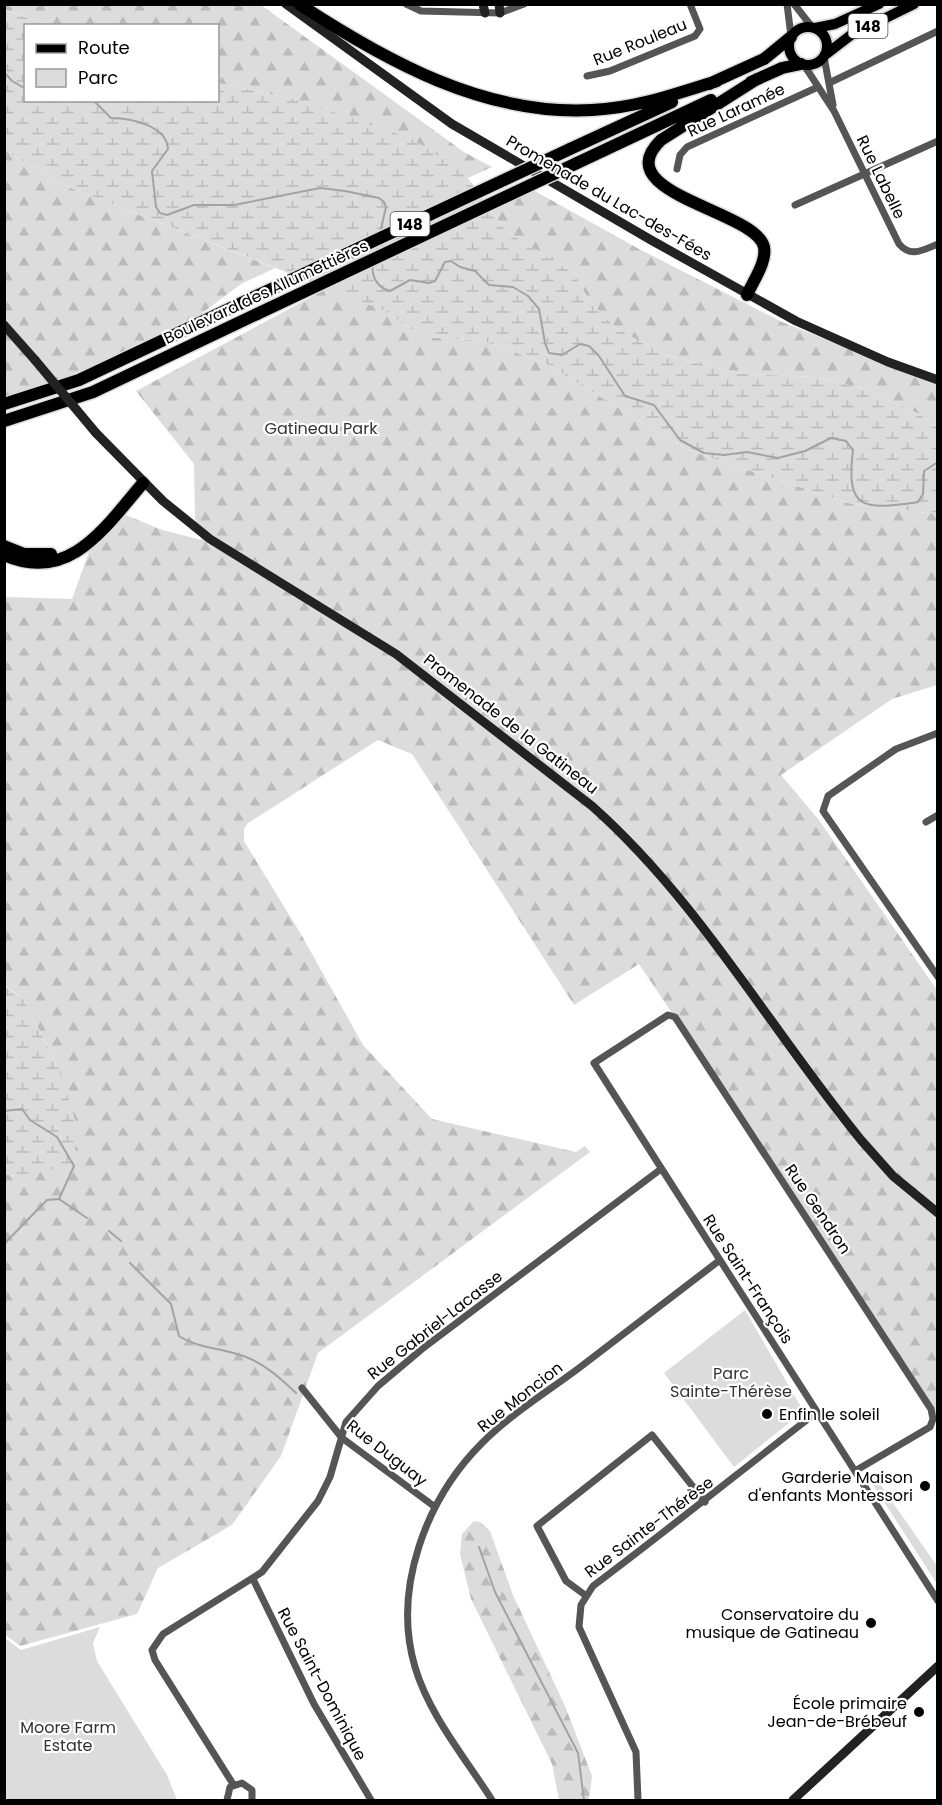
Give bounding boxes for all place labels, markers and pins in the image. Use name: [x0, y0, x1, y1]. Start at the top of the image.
place label: Enfin le soleil: [779, 1403, 880, 1426]
marker: Enfin le soleil: [760, 1407, 774, 1421]
place label: Garderie Maison d'enfants Montessori: [748, 1466, 913, 1507]
marker: Garderie Maison d'enfants Montessori: [918, 1479, 932, 1493]
place label: Conservatoire du musique de Gatineau: [685, 1603, 859, 1644]
marker: Conservatoire du musique de Gatineau: [864, 1616, 878, 1630]
place label: École primaire Jean-de-Brébeuf: [767, 1692, 907, 1733]
marker: École primaire Jean-de-Brébeuf: [912, 1705, 926, 1719]

